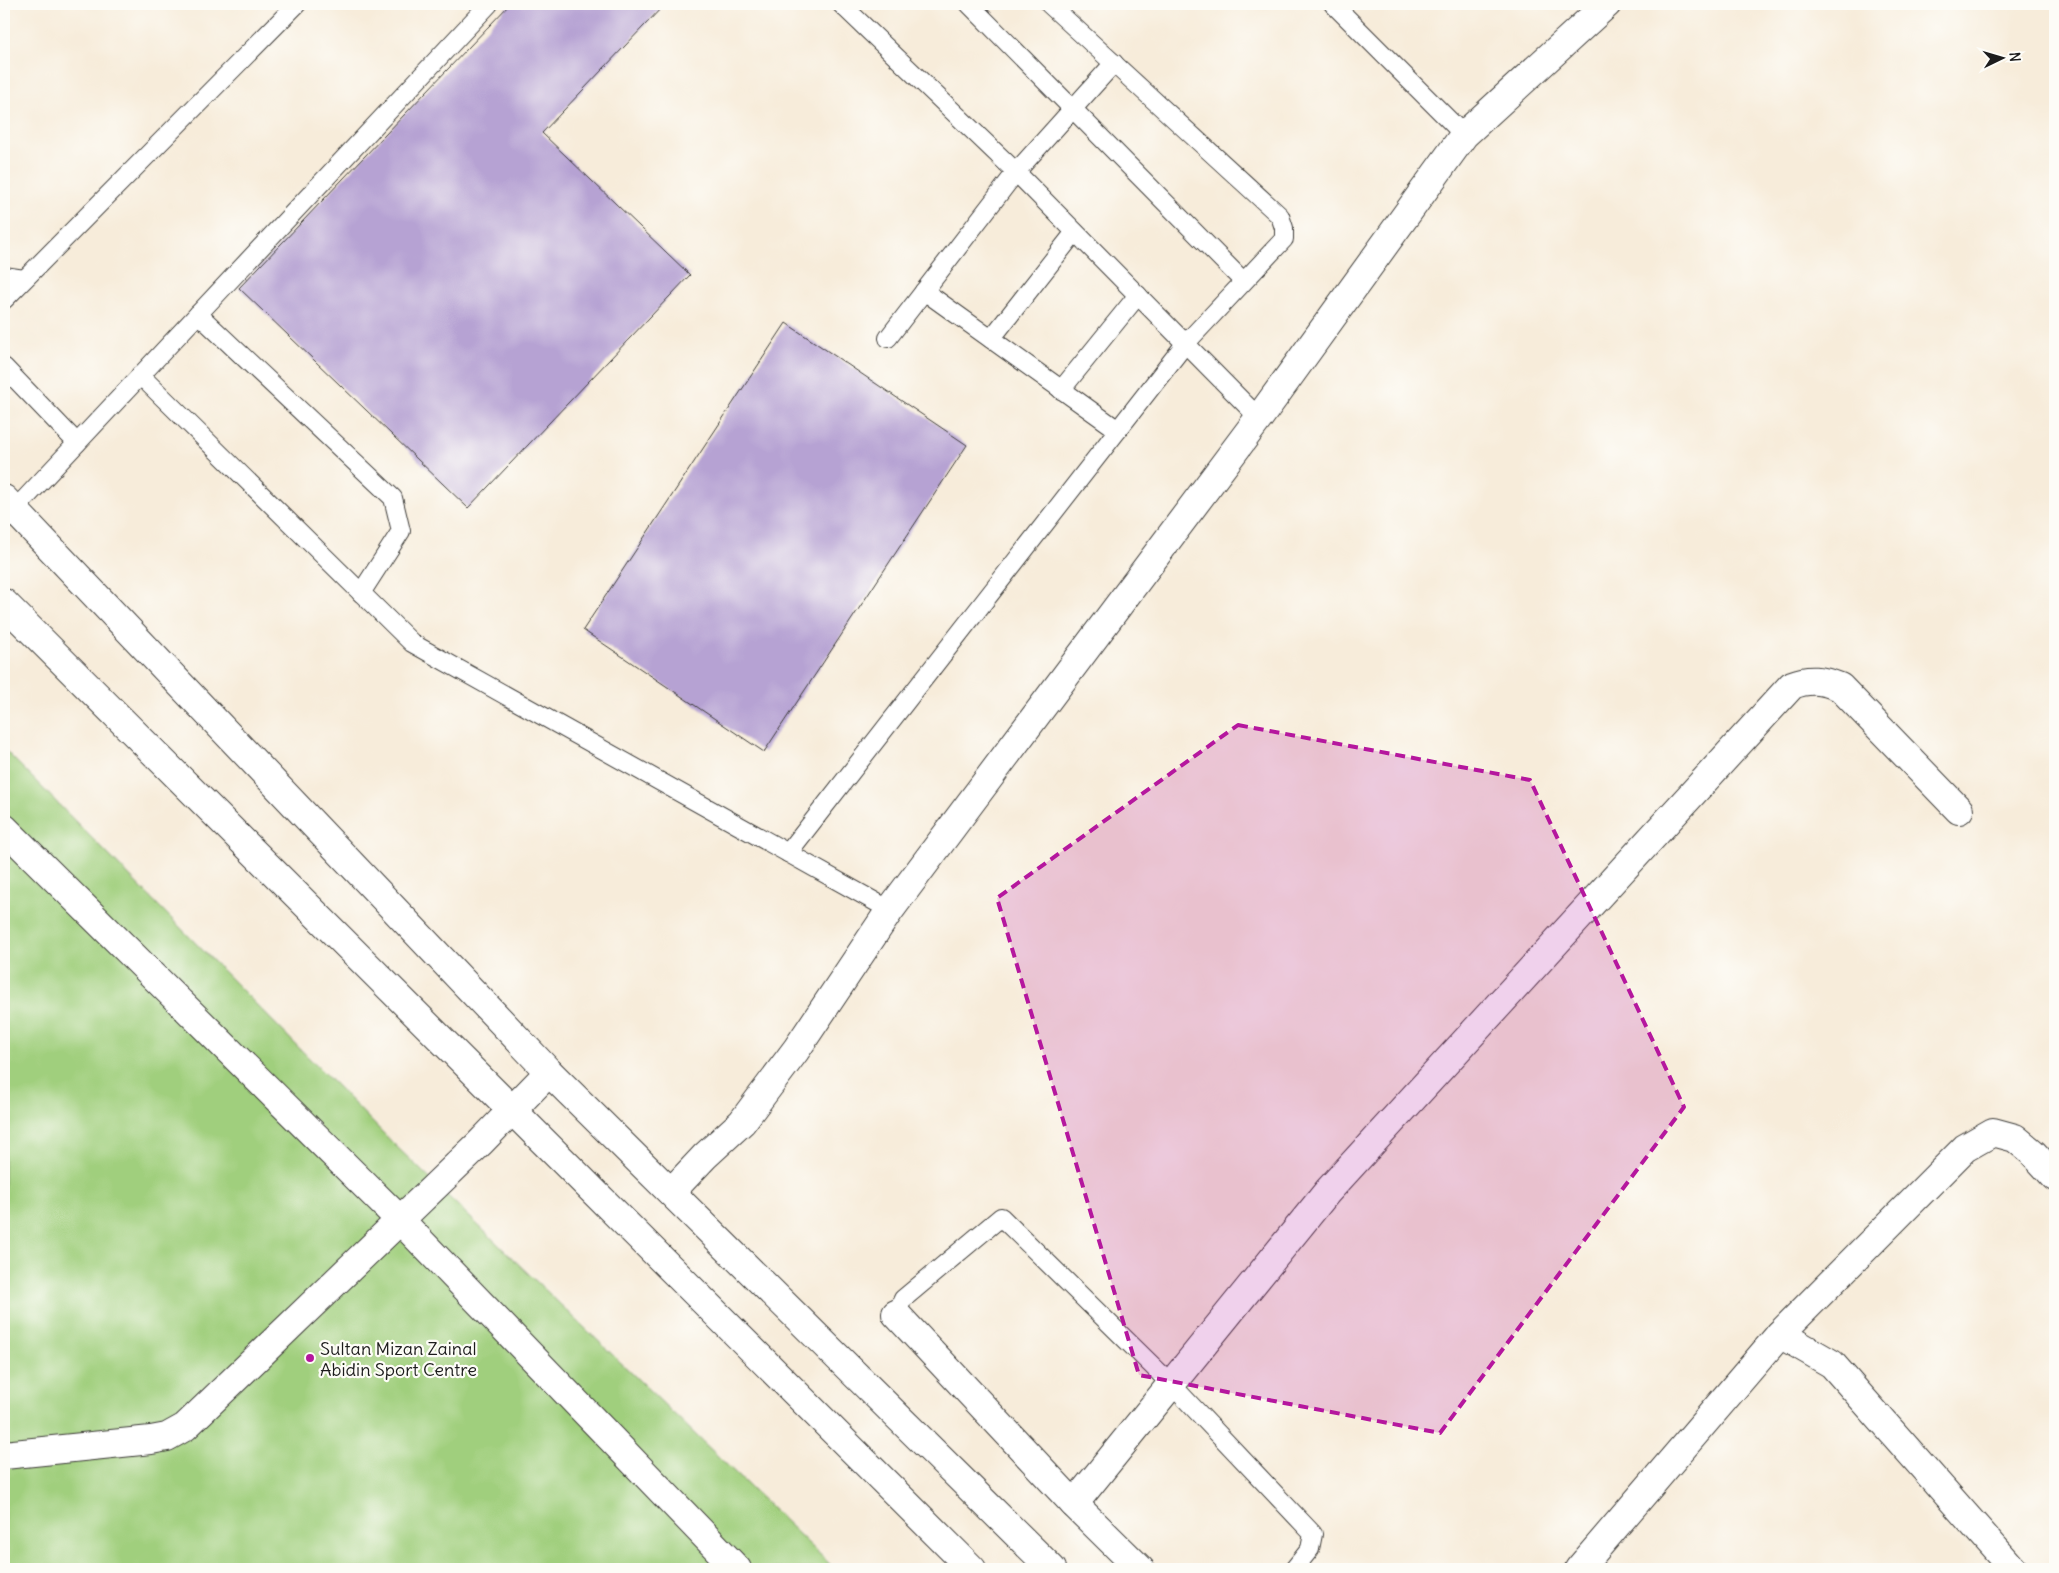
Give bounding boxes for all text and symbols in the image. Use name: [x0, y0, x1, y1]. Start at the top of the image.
north arrow: [1976, 32, 2026, 82]
text: N: [2006, 51, 2024, 62]
place label: Sultan Mizan Zainal Abidin Sport Centre: [320, 1337, 477, 1381]
marker: Sultan Mizan Zainal Abidin Sport Centre: [304, 1352, 316, 1364]

